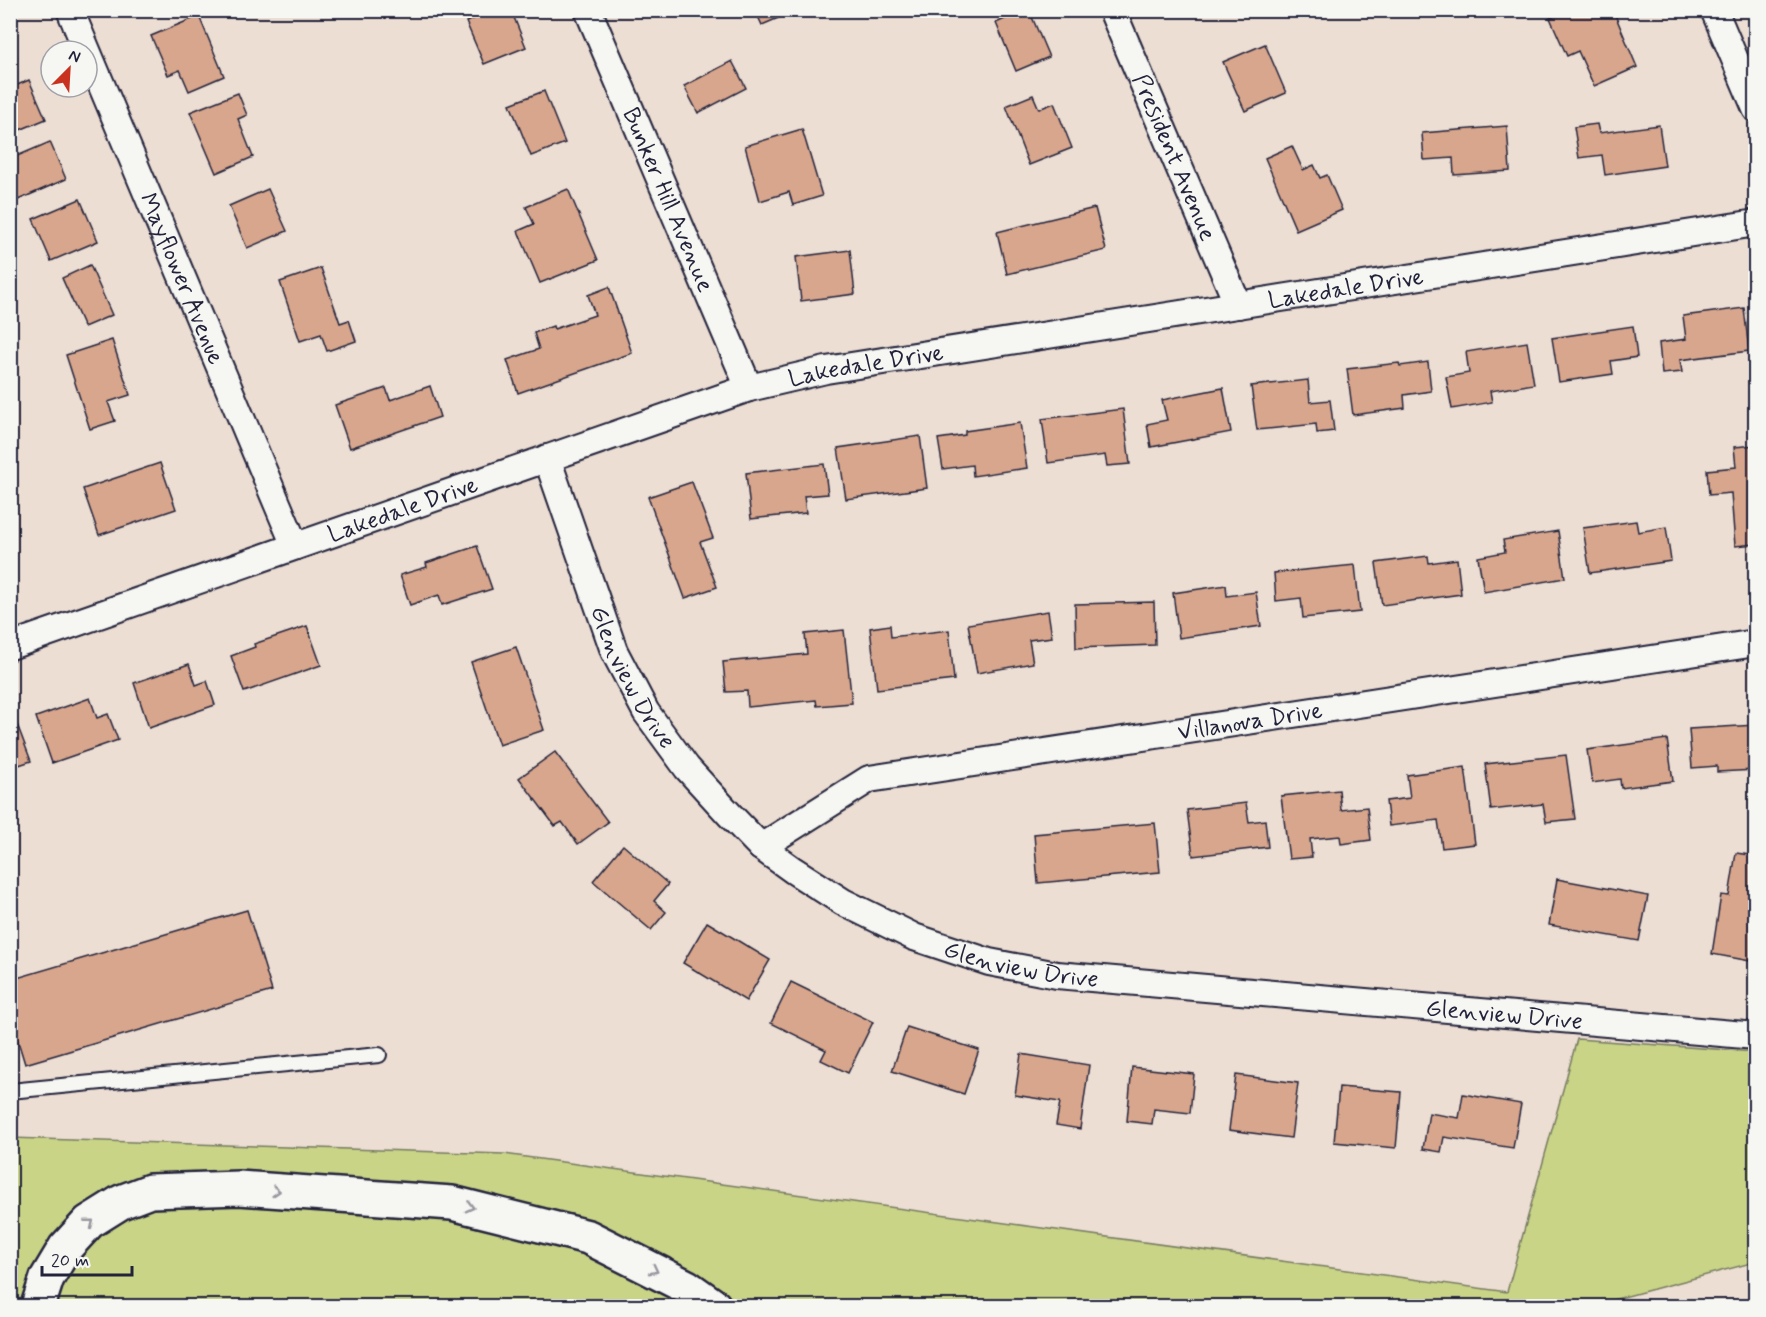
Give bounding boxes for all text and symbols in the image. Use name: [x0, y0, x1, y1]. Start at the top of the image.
north arrow: [39, 39, 99, 99]
text: N: [65, 45, 84, 68]
street label: President Avenue: [1124, 70, 1223, 246]
street label: Bunker Hill Avenue: [614, 103, 720, 297]
street label: Mayflower Avenue: [131, 188, 231, 369]
street label: Lakedale Drive: [1266, 262, 1426, 317]
street label: Lakedale Drive: [785, 338, 946, 395]
street label: Lakedale Drive: [324, 470, 482, 551]
street label: Glenview Drive: [583, 602, 682, 756]
street label: Villanova Drive: [1175, 696, 1325, 748]
street label: Glenview Drive: [940, 934, 1100, 996]
street label: Glenview Drive: [1424, 993, 1584, 1038]
one-way arrow: [272, 1184, 281, 1197]
one-way arrow: [465, 1200, 475, 1213]
one-way arrow: [83, 1220, 94, 1231]
scale bar: [42, 1239, 132, 1277]
text: 20 m: [51, 1249, 89, 1273]
one-way arrow: [647, 1263, 658, 1274]

